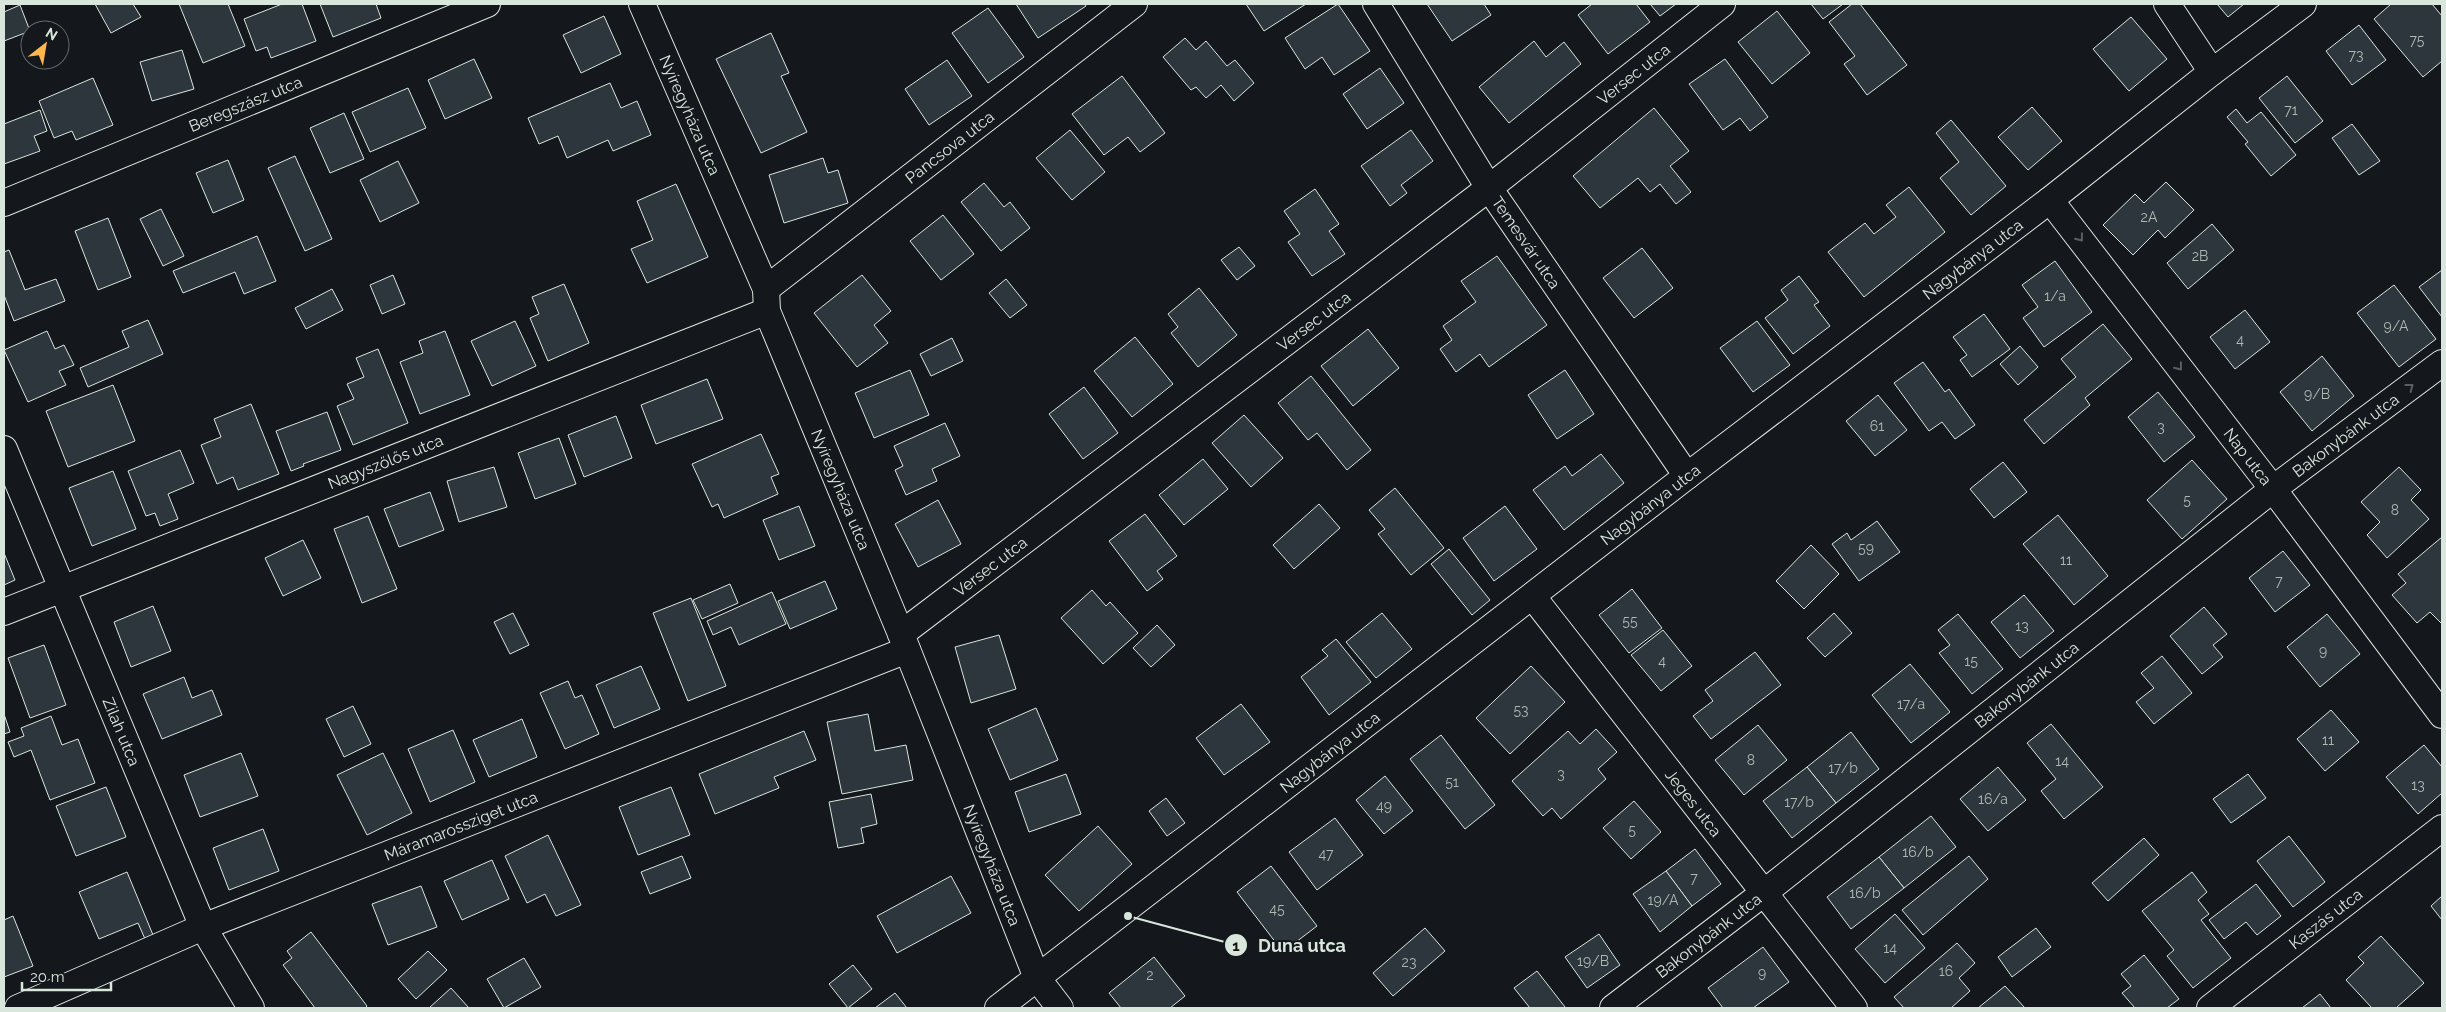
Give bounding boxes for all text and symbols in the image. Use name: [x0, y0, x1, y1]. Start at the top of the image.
north arrow: [20, 20, 70, 70]
text: N: [43, 24, 60, 43]
house number: 75: [2410, 32, 2425, 48]
street label: Versec utca: [1594, 40, 1674, 109]
house number: 73: [2349, 47, 2363, 63]
street label: Nyíregyháza utca: [655, 52, 724, 178]
street label: Beregszász utca: [186, 72, 305, 136]
house number: 71: [2284, 102, 2298, 118]
street label: Pancsova utca: [902, 107, 998, 188]
street label: Temesvár utca: [1488, 193, 1564, 293]
house number: 2A: [2141, 209, 2158, 225]
street label: Nagybánya utca: [1919, 215, 2027, 304]
one-way arrow: [2074, 232, 2082, 241]
house number: 2B: [2192, 248, 2208, 264]
street label: Versec utca: [1274, 287, 1354, 355]
house number: 1/a: [2044, 288, 2066, 304]
house number: 9/A: [2383, 318, 2409, 334]
house number: 4: [2236, 332, 2244, 348]
one-way arrow: [2173, 361, 2182, 371]
one-way arrow: [2404, 384, 2414, 393]
house number: 9/B: [2304, 386, 2330, 402]
street label: Bakonybánk utca: [2289, 390, 2403, 481]
house number: 61: [1870, 418, 1884, 434]
house number: 3: [2157, 419, 2165, 435]
street label: Nap utca: [2219, 424, 2276, 489]
street label: Nyíregyháza utca: [807, 426, 874, 553]
street label: Nagyszőlős utca: [325, 431, 446, 493]
street label: Nagybánya utca: [1597, 460, 1704, 549]
house number: 5: [2183, 492, 2191, 508]
house number: 8: [2391, 502, 2399, 518]
street label: Versec utca: [950, 533, 1031, 601]
house number: 59: [1858, 540, 1874, 556]
house number: 11: [2060, 552, 2072, 568]
house number: 7: [2275, 573, 2283, 589]
house number: 55: [1622, 613, 1638, 629]
house number: 13: [2015, 618, 2029, 634]
street label: Bakonybánk utca: [1971, 638, 2083, 732]
house number: 9: [2319, 643, 2327, 659]
house number: 4: [1658, 653, 1666, 669]
house number: 15: [1964, 653, 1978, 669]
street label: Zilah utca: [98, 695, 144, 769]
house number: 17/a: [1897, 696, 1925, 712]
house number: 53: [1513, 702, 1529, 718]
street label: Nagybánya utca: [1276, 708, 1384, 797]
house number: 11: [2322, 732, 2334, 748]
house number: 8: [1747, 752, 1755, 768]
house number: 14: [2055, 753, 2069, 769]
house number: 17/b: [1828, 760, 1858, 776]
street label: Jeges utca: [1661, 765, 1725, 841]
house number: 3: [1557, 766, 1565, 782]
house number: 51: [1445, 774, 1459, 790]
house number: 13: [2411, 777, 2425, 793]
street label: Máramarossziget utca: [382, 787, 540, 865]
house number: 16/a: [1978, 791, 2008, 807]
house number: 17/b: [1784, 794, 1814, 810]
house number: 49: [1376, 798, 1392, 814]
street label: Nyíregyháza utca: [959, 802, 1024, 929]
house number: 5: [1628, 822, 1636, 838]
house number: 16/b: [1902, 844, 1934, 860]
house number: 47: [1318, 846, 1334, 862]
house number: 7: [1690, 870, 1698, 886]
house number: 16/b: [1849, 885, 1881, 901]
street label: Kaszás utca: [2285, 885, 2366, 953]
street label: Bakonybánk utca: [1652, 889, 1765, 982]
house number: 19/A: [1647, 892, 1679, 908]
house number: 45: [1269, 901, 1285, 917]
callout: Duna utca: [1223, 929, 1356, 962]
text: Duna utca: [1258, 935, 1346, 956]
text: 1: [1232, 937, 1240, 955]
house number: 14: [1883, 940, 1897, 956]
house number: 19/B: [1577, 953, 1609, 969]
house number: 23: [1402, 954, 1416, 970]
scale bar: [22, 960, 111, 992]
house number: 16: [1939, 963, 1953, 979]
house number: 9: [1758, 965, 1766, 981]
house number: 2: [1146, 967, 1154, 983]
text: 20 m: [30, 968, 65, 986]

